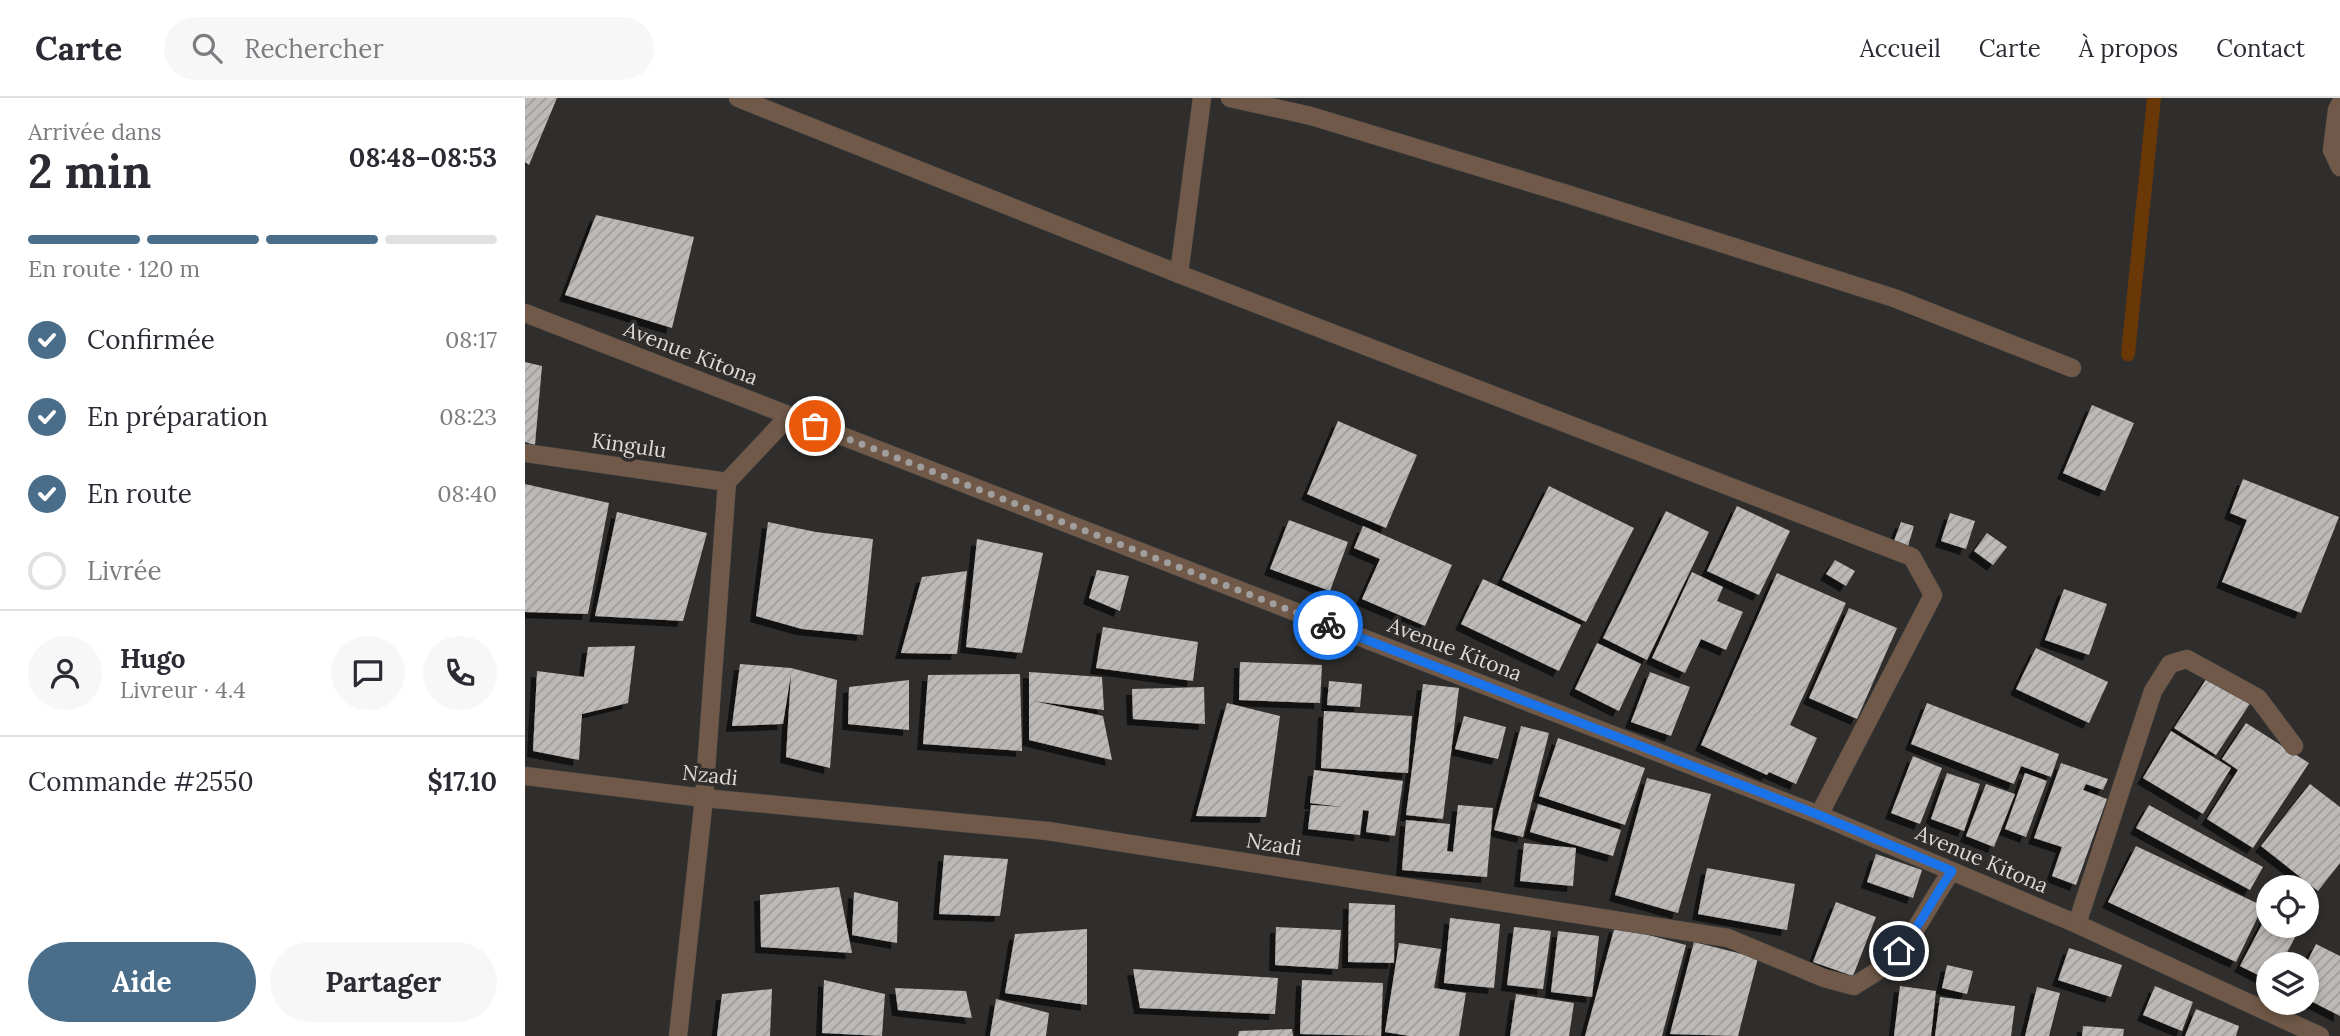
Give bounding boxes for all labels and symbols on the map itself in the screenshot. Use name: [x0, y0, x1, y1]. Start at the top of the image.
street label: Avenue Kitona: [619, 315, 762, 391]
pin: [785, 396, 845, 456]
street label: Kingulu: [590, 426, 668, 464]
courier: [1293, 590, 1363, 660]
street label: Avenue Kitona: [1383, 611, 1526, 687]
street label: Nzadi: [681, 759, 739, 791]
street label: Avenue Kitona: [1911, 819, 2052, 899]
street label: Nzadi: [1244, 826, 1304, 862]
pin: [1869, 921, 1929, 981]

